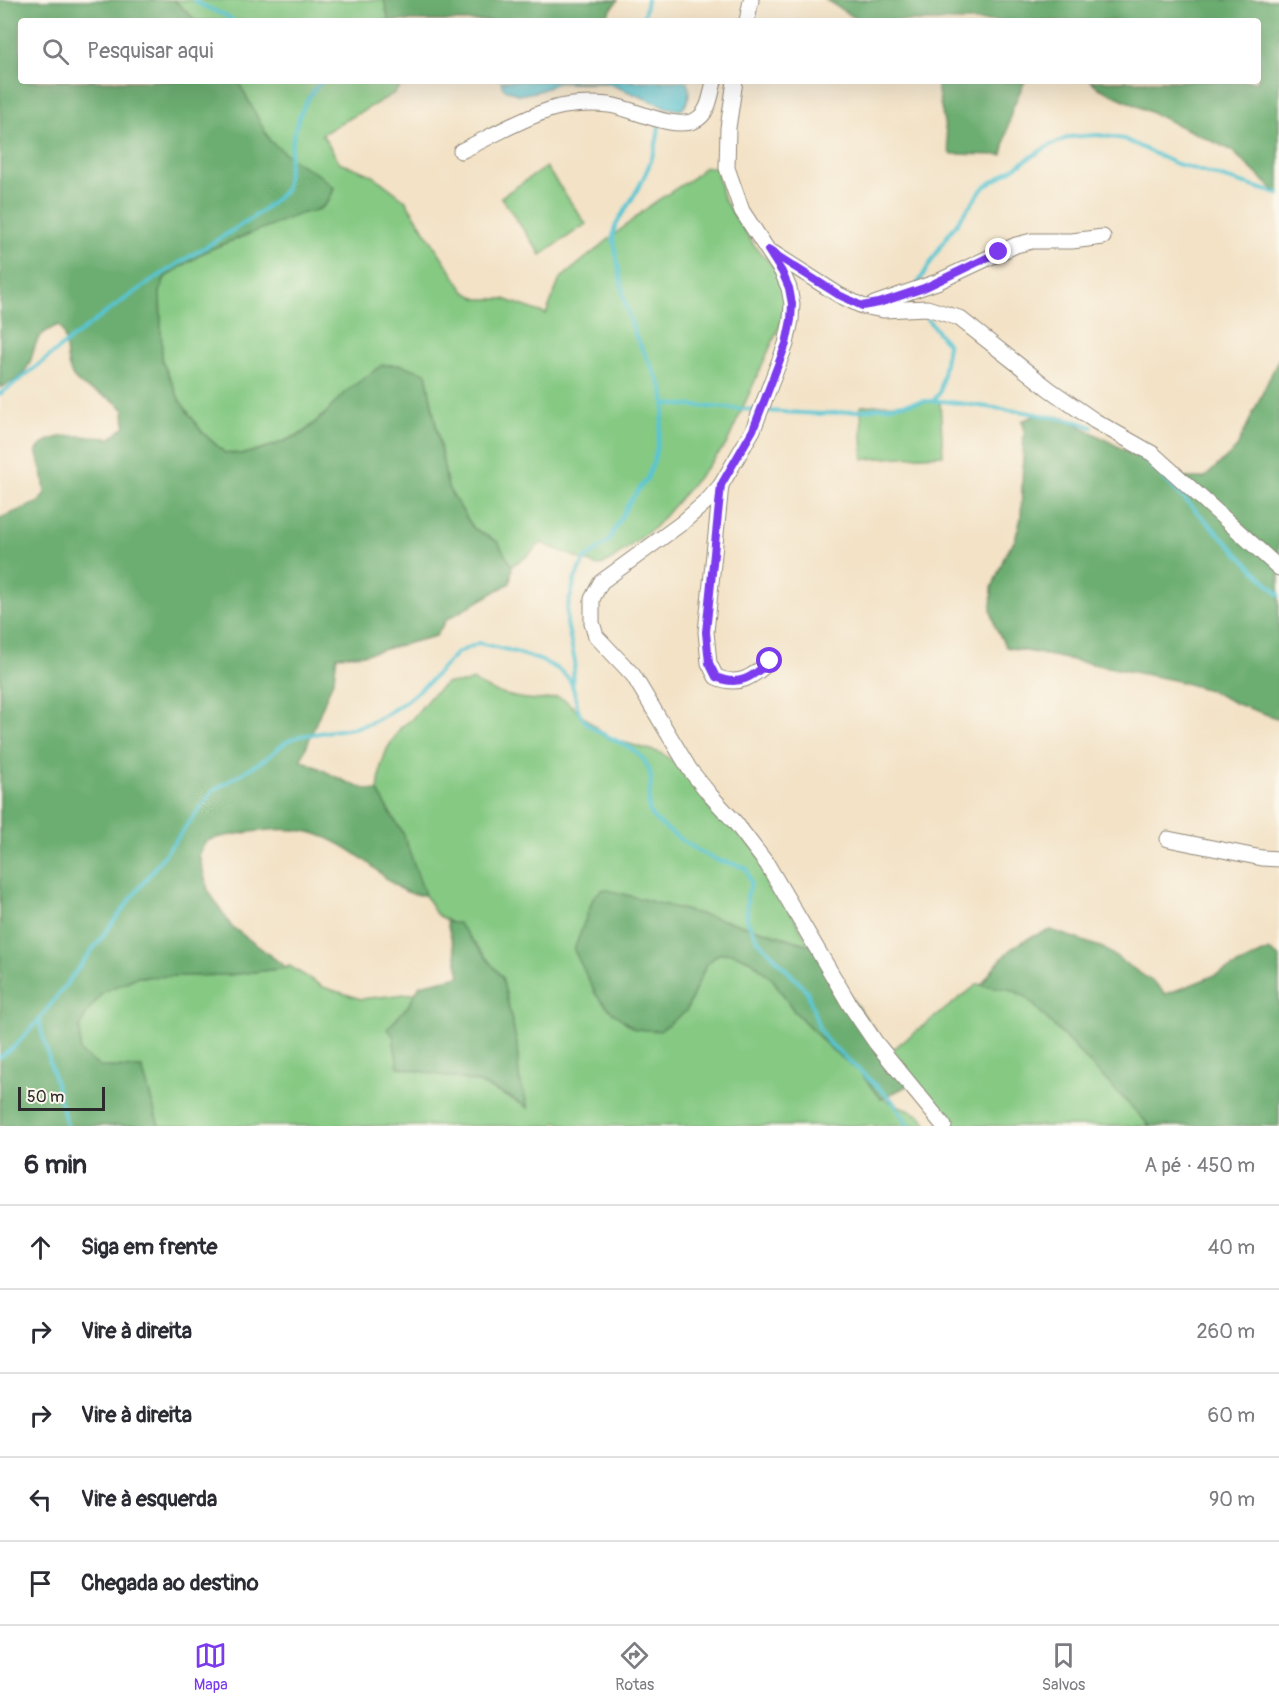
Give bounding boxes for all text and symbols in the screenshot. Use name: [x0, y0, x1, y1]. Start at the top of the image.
search box: [18, 18, 1261, 84]
icon: search: [39, 35, 72, 68]
text: Pesquisar aqui: [87, 37, 213, 65]
route end: [985, 238, 1011, 264]
route start: [756, 647, 782, 673]
scale bar: [18, 1084, 105, 1112]
text: 50 m: [27, 1087, 64, 1107]
text: 6 min: [24, 1149, 87, 1181]
text: A pé · 450 m: [1144, 1153, 1255, 1178]
icon: ahead: [24, 1231, 57, 1264]
text: Siga em frente: [81, 1233, 217, 1261]
text: 40 m: [1208, 1235, 1255, 1260]
icon: right: [24, 1315, 57, 1348]
text: Vire à direita: [81, 1317, 192, 1345]
text: 260 m: [1196, 1319, 1255, 1344]
icon: right: [24, 1399, 57, 1432]
text: Vire à direita: [81, 1401, 192, 1429]
text: 60 m: [1208, 1403, 1255, 1428]
icon: left: [24, 1483, 57, 1516]
text: Vire à esquerda: [81, 1485, 217, 1513]
text: 90 m: [1209, 1487, 1255, 1512]
icon: arrive: [24, 1567, 57, 1600]
text: Chegada ao destino: [81, 1569, 259, 1597]
tab: Mapa: [194, 1639, 228, 1695]
tab: Rotas: [615, 1639, 654, 1695]
tab: Salvos: [1042, 1639, 1085, 1695]

